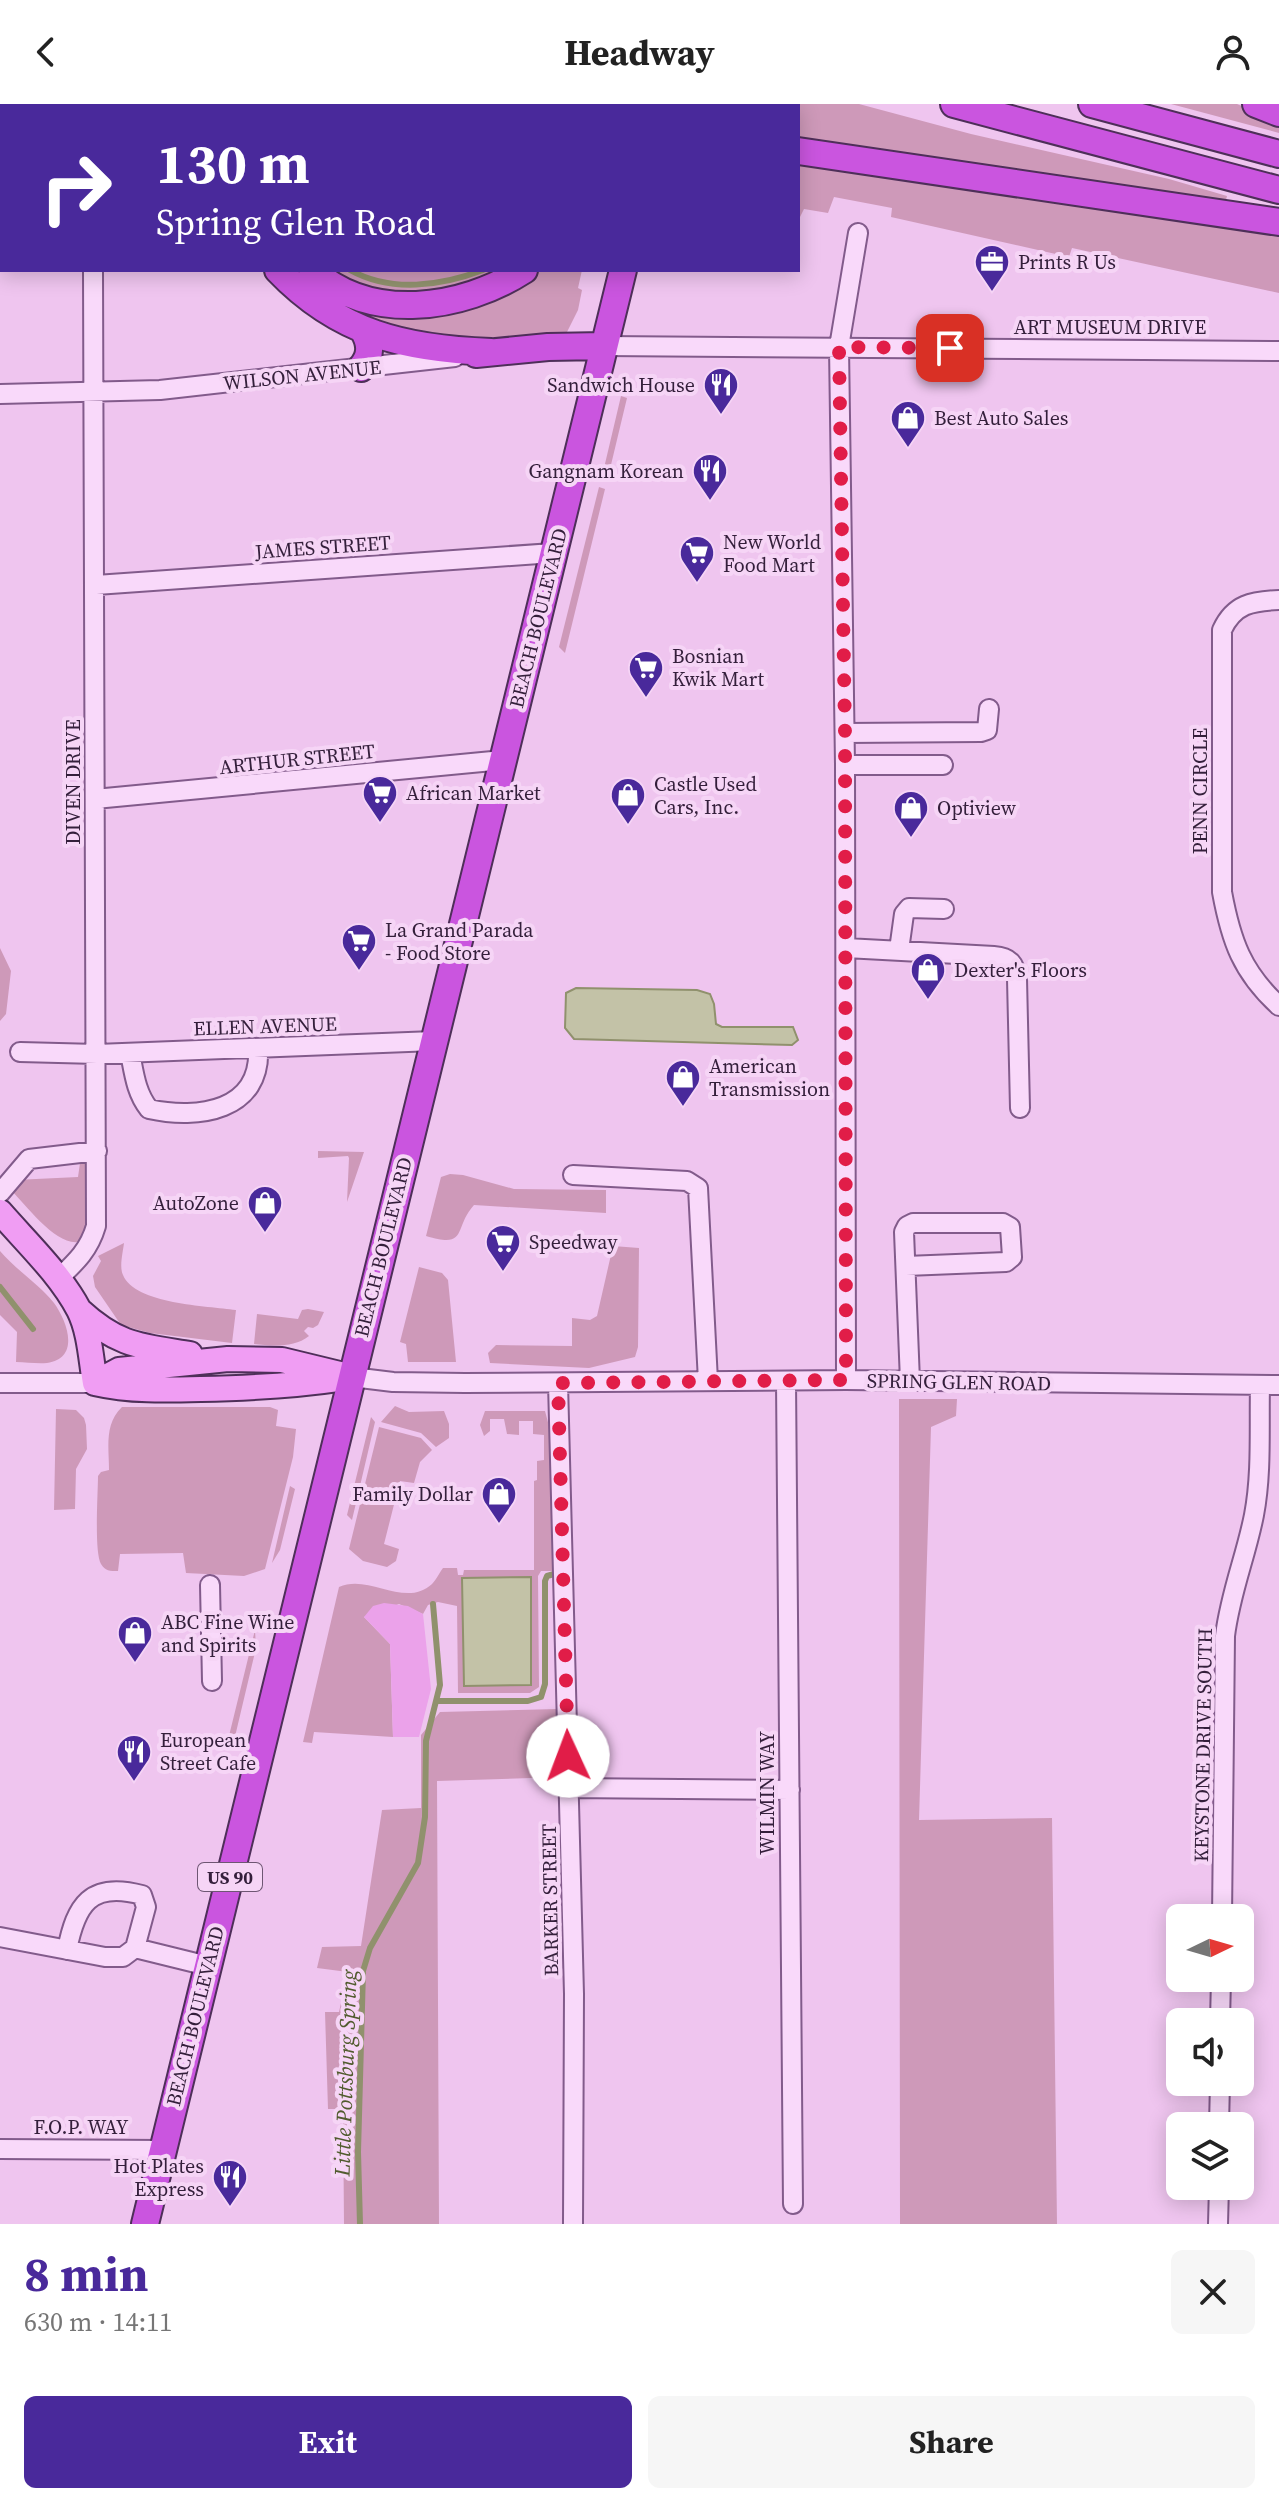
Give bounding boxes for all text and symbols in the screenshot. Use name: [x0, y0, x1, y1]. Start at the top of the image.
text: Headway: [564, 28, 715, 77]
icon: back: [24, 30, 68, 74]
icon: person: [1211, 30, 1255, 74]
text: 130 m: [156, 125, 310, 202]
icon: right: [24, 136, 128, 240]
text: Spring Glen Road: [156, 198, 435, 247]
office icon: Prints R Us: [973, 243, 1011, 293]
place label: Prints R Us: [1018, 248, 1116, 276]
street label: ART MUSEUM DRIVE: [1014, 313, 1206, 341]
pin: [916, 314, 984, 382]
icon: arrive: [928, 326, 972, 370]
street label: WILSON AVENUE: [222, 353, 382, 397]
restaurant icon: Sandwich House: [702, 366, 740, 416]
place label: Sandwich House: [547, 371, 695, 399]
shop icon: Best Auto Sales: [889, 399, 927, 449]
place label: Best Auto Sales: [934, 404, 1069, 432]
restaurant icon: Gangnam Korean: [691, 452, 729, 502]
place label: Gangnam Korean: [529, 457, 684, 485]
street label: BEACH BOULEVARD: [502, 525, 574, 711]
street label: JAMES STREET: [253, 528, 392, 566]
place label: New World Food Mart: [723, 528, 822, 579]
supermarket icon: New World Food Mart: [678, 534, 716, 584]
place label: Bosnian Kwik Mart: [672, 642, 765, 693]
supermarket icon: Bosnian Kwik Mart: [627, 649, 665, 699]
street label: DIVEN DRIVE: [59, 719, 87, 845]
street label: PENN CIRCLE: [1186, 728, 1214, 854]
street label: ARTHUR STREET: [218, 737, 376, 781]
place label: Castle Used Cars, Inc.: [654, 770, 757, 821]
supermarket icon: African Market: [361, 774, 399, 824]
shop icon: Castle Used Cars, Inc.: [609, 776, 647, 826]
place label: African Market: [406, 779, 541, 807]
shop icon: Optiview: [892, 789, 930, 839]
place label: Optiview: [937, 794, 1017, 822]
place label: La Grand Parada - Food Store: [385, 916, 534, 967]
supermarket icon: La Grand Parada - Food Store: [340, 922, 378, 972]
shop icon: Dexter's Floors: [909, 951, 947, 1001]
place label: Dexter's Floors: [954, 956, 1087, 984]
street label: ELLEN AVENUE: [193, 1010, 337, 1042]
place label: American Transmission: [709, 1052, 830, 1103]
shop icon: American Transmission: [664, 1058, 702, 1108]
street label: BEACH BOULEVARD: [347, 1154, 419, 1340]
shop icon: AutoZone: [246, 1184, 284, 1234]
place label: AutoZone: [153, 1189, 239, 1217]
supermarket icon: Speedway: [484, 1223, 522, 1273]
place label: Speedway: [529, 1228, 618, 1256]
street label: SPRING GLEN ROAD: [867, 1366, 1051, 1398]
shop icon: Family Dollar: [480, 1475, 518, 1525]
place label: Family Dollar: [352, 1480, 474, 1508]
place label: ABC Fine Wine and Spirits: [161, 1608, 295, 1659]
shop icon: ABC Fine Wine and Spirits: [116, 1614, 154, 1664]
street label: KEYSTONE DRIVE SOUTH: [1187, 1628, 1219, 1862]
position arrow: [526, 1714, 610, 1798]
place label: European Street Cafe: [160, 1726, 256, 1777]
street label: WILMIN WAY: [753, 1731, 781, 1855]
restaurant icon: European Street Cafe: [115, 1733, 153, 1783]
street label: BARKER STREET: [535, 1824, 565, 1976]
road number: US 90: [198, 1863, 262, 1891]
north arrow: [1166, 1904, 1254, 1992]
map controls: [1166, 1904, 1254, 2200]
street label: BEACH BOULEVARD: [159, 1923, 231, 2109]
water label: Little Pottsburg Spring: [326, 1968, 364, 2178]
button: sound: [1166, 2008, 1254, 2096]
button: layers: [1166, 2112, 1254, 2200]
street label: F.O.P. WAY: [34, 2113, 129, 2141]
place label: Hot Plates Express: [114, 2152, 204, 2203]
restaurant icon: Hot Plates Express: [211, 2158, 249, 2208]
text: 8 min: [24, 2241, 149, 2307]
button: close: [1171, 2250, 1255, 2334]
text: 630 m · 14:11: [24, 2304, 172, 2340]
button: Exit: [24, 2396, 632, 2488]
button: Share: [648, 2396, 1255, 2488]

